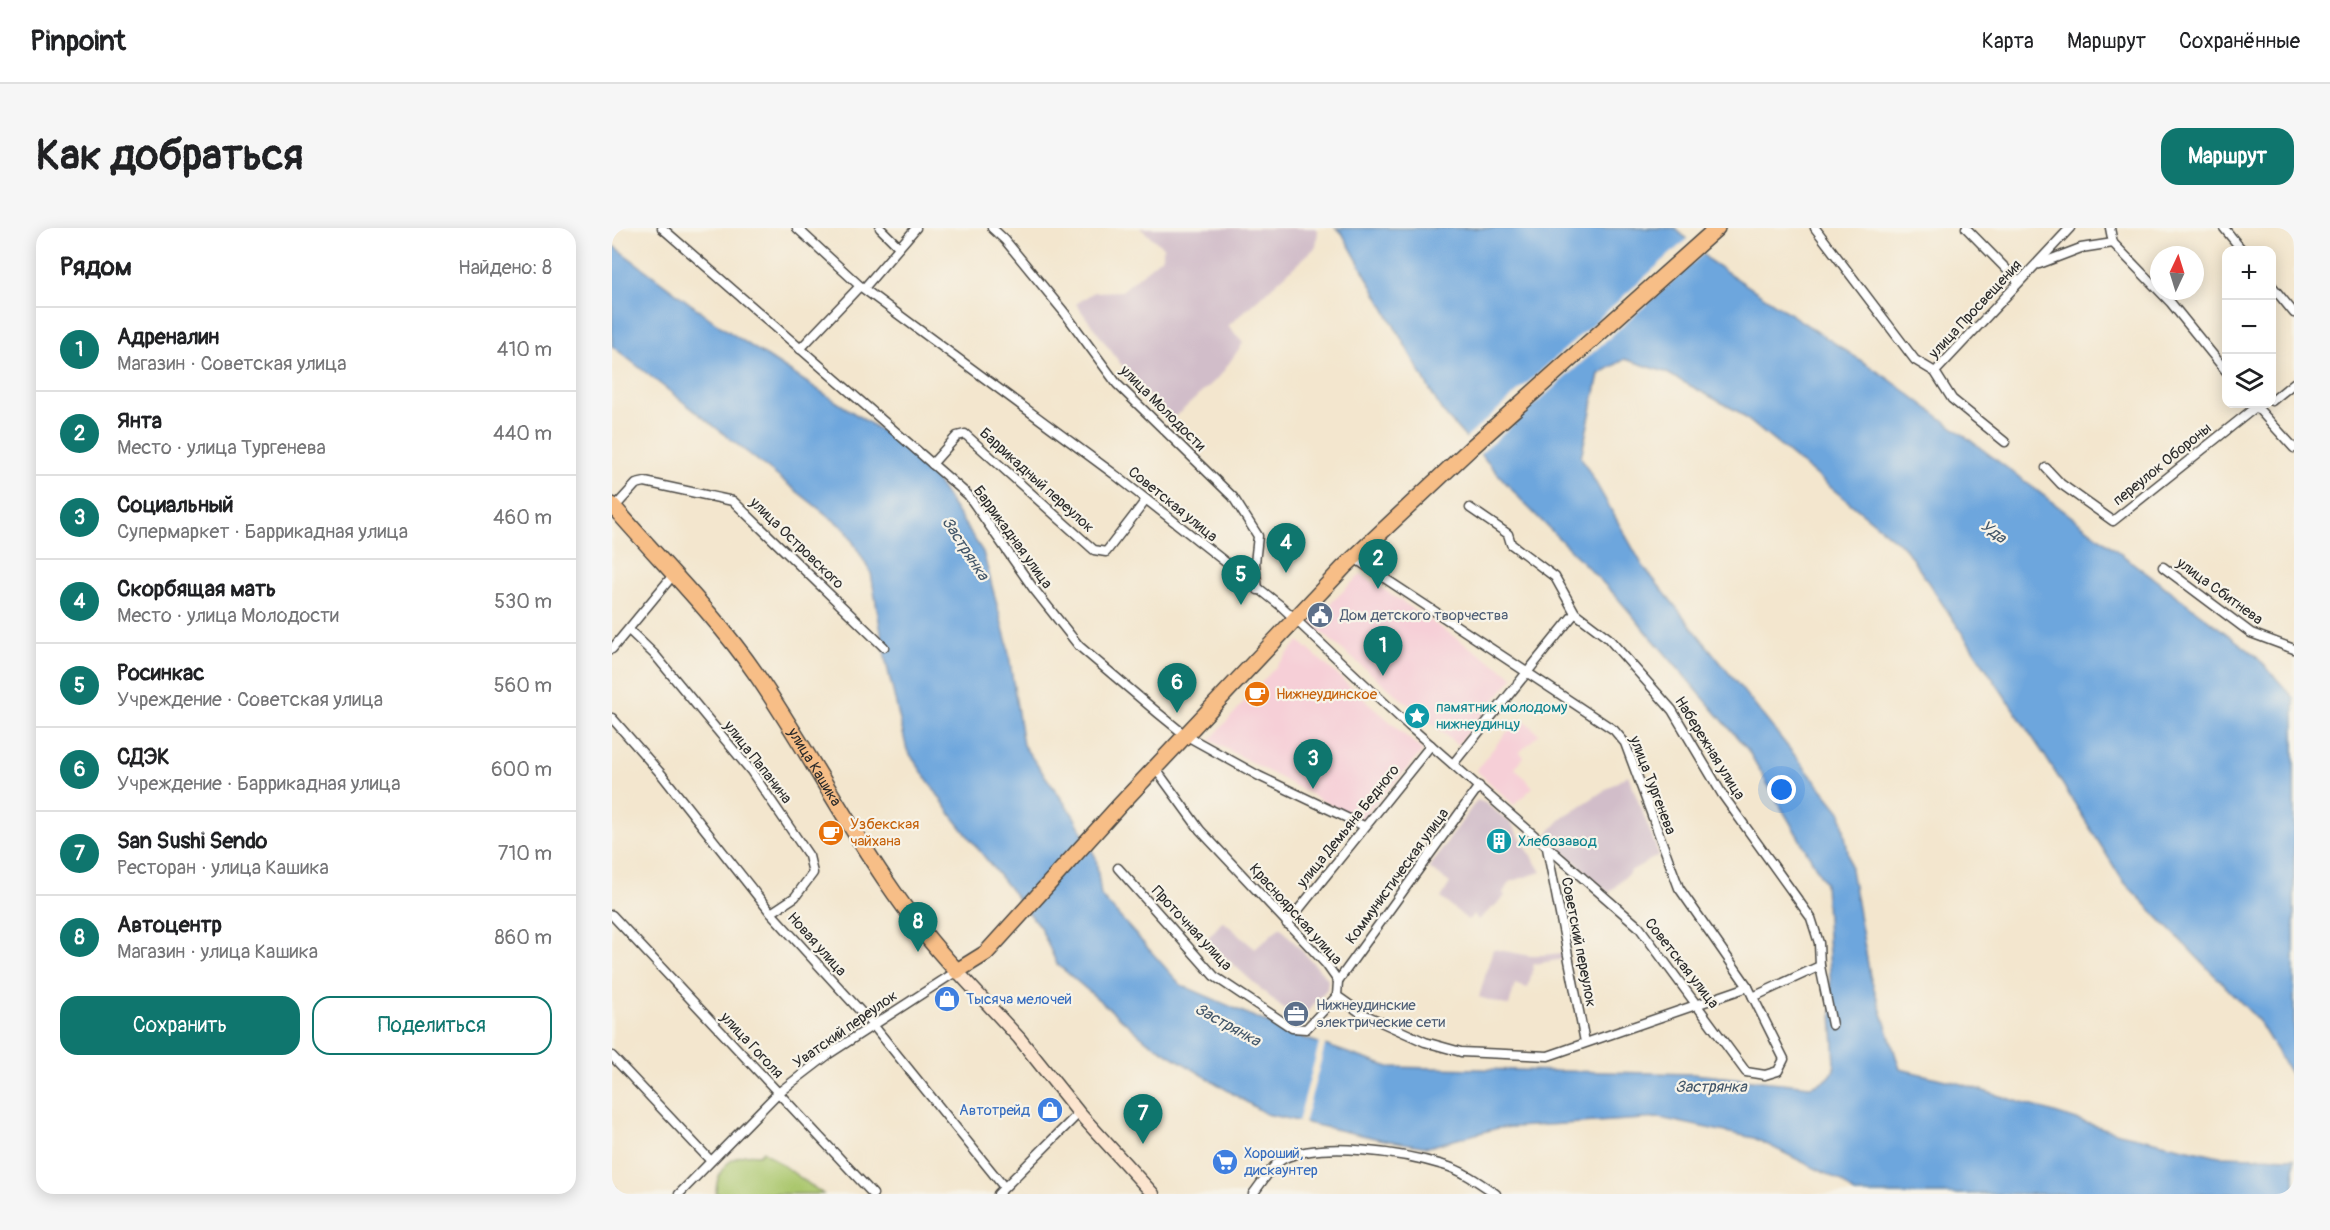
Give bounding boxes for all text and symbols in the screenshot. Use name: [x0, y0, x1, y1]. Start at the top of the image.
text: Pinpoint: [30, 24, 126, 59]
text: Карта: [1982, 28, 2034, 55]
text: Маршрут: [2067, 28, 2146, 55]
text: Сохранённые: [2179, 28, 2300, 55]
button: Маршрут: [2161, 128, 2294, 185]
text: Как добраться: [36, 130, 303, 182]
north arrow: [2150, 246, 2204, 300]
map controls: [2222, 246, 2276, 408]
button: +: [2222, 246, 2276, 300]
text: Рядом: [60, 251, 132, 283]
text: Найдено: 8: [458, 255, 552, 280]
street label: улица Просвещения: [1924, 256, 2026, 363]
button: −: [2222, 300, 2276, 354]
text: Адреналин: [117, 323, 219, 351]
text: 1: [76, 337, 83, 362]
text: 410 m: [497, 337, 552, 362]
text: Магазин · Советская улица: [117, 351, 347, 376]
button: layers: [2222, 354, 2276, 408]
street label: улица Молодости: [1115, 361, 1210, 456]
text: Янта: [117, 407, 162, 435]
street label: переулок Обороны: [2109, 419, 2215, 510]
text: 2: [74, 421, 85, 446]
text: 440 m: [493, 421, 552, 446]
street label: Баррикадный переулок: [975, 424, 1098, 537]
text: Место · улица Тургенева: [117, 435, 326, 460]
street label: Советская улица: [1124, 463, 1221, 546]
street label: Баррикадная улица: [969, 482, 1056, 593]
text: Социальный: [117, 491, 234, 519]
street label: улица Островского: [745, 493, 848, 593]
text: 3: [74, 505, 85, 530]
text: 460 m: [493, 505, 552, 530]
water label: Застрянка: [937, 513, 994, 585]
water label: Уда: [1977, 516, 2011, 549]
text: Супермаркет · Баррикадная улица: [117, 519, 408, 544]
pin: 4: [1266, 524, 1306, 573]
pin: 2: [1358, 540, 1398, 589]
street label: улица Сбитнева: [2172, 553, 2267, 629]
pin: 5: [1222, 556, 1260, 605]
text: Скорбящая мать: [117, 575, 276, 603]
text: 4: [74, 589, 85, 614]
text: 530 m: [494, 589, 552, 614]
public building icon: Дом детского творчества: [1305, 600, 1335, 630]
text: Место · улица Молодости: [117, 603, 339, 628]
place label: Дом детского творчества: [1339, 606, 1508, 625]
pin: 1: [1364, 626, 1402, 676]
text: Росинкас: [117, 659, 204, 687]
pin: 6: [1158, 664, 1196, 713]
text: 5: [74, 673, 85, 698]
text: 560 m: [494, 673, 552, 698]
cafe icon: Нижнеудинское: [1242, 679, 1272, 709]
place label: Нижнеудинское: [1276, 685, 1378, 704]
text: Учреждение · Советская улица: [117, 687, 383, 712]
street label: Набережная улица: [1670, 693, 1749, 803]
place label: памятник молодому нижнеудинцу: [1436, 698, 1568, 734]
place icon: памятник молодому нижнеудинцу: [1402, 701, 1432, 731]
street label: улица Папанина: [719, 716, 796, 808]
street label: улица Кашика: [783, 723, 845, 810]
street label: улица Тургенева: [1625, 732, 1680, 837]
pin: 3: [1294, 740, 1332, 789]
text: СДЭК: [117, 743, 170, 771]
text: 6: [74, 757, 85, 782]
text: 600 m: [491, 757, 552, 782]
street label: улица Демьяна Бедного: [1292, 761, 1404, 892]
text: Учреждение · Баррикадная улица: [117, 771, 400, 796]
your location: [1767, 775, 1796, 804]
street label: Коммунистическая улица: [1342, 805, 1453, 948]
place label: Узбекская чайхана: [850, 815, 919, 851]
cafe icon: Узбекская чайхана: [816, 818, 846, 848]
building icon: Хлебозавод: [1484, 826, 1514, 856]
text: San Sushi Sendo: [117, 827, 267, 855]
place label: Хлебозавод: [1518, 832, 1597, 851]
text: 7: [74, 841, 85, 866]
text: 710 m: [498, 841, 552, 866]
text: Ресторан · улица Кашика: [117, 855, 329, 880]
street label: Красноярская улица: [1245, 860, 1346, 969]
street label: Советский переулок: [1557, 876, 1600, 1009]
street label: Проточная улица: [1147, 882, 1236, 975]
pin: 8: [898, 902, 938, 952]
street label: Новая улица: [783, 908, 850, 980]
text: Автоцентр: [117, 911, 222, 939]
street label: Советская улица: [1640, 914, 1723, 1012]
text: 8: [74, 925, 85, 950]
text: 860 m: [495, 925, 552, 950]
text: Магазин · улица Кашика: [117, 939, 318, 964]
shop icon: Тысяча мелочей: [932, 984, 962, 1014]
street label: Уватский переулок: [789, 986, 901, 1072]
place label: Тысяча мелочей: [966, 990, 1072, 1009]
button: Сохранить: [60, 996, 300, 1055]
button: Поделиться: [312, 996, 552, 1055]
place label: Нижнеудинские электрические сети: [1316, 996, 1446, 1032]
water label: Застрянка: [1191, 999, 1265, 1052]
office icon: Нижнеудинские электрические сети: [1281, 999, 1311, 1029]
street label: улица Гоголя: [715, 1007, 787, 1083]
water label: Застрянка: [1675, 1077, 1748, 1097]
pin: 7: [1124, 1094, 1162, 1144]
shop icon: Автотрейд: [1035, 1095, 1065, 1125]
place label: Автотрейд: [959, 1101, 1030, 1120]
place label: Хороший, дискаунтер: [1244, 1144, 1318, 1180]
supermarket icon: Хороший, дискаунтер: [1210, 1147, 1240, 1177]

